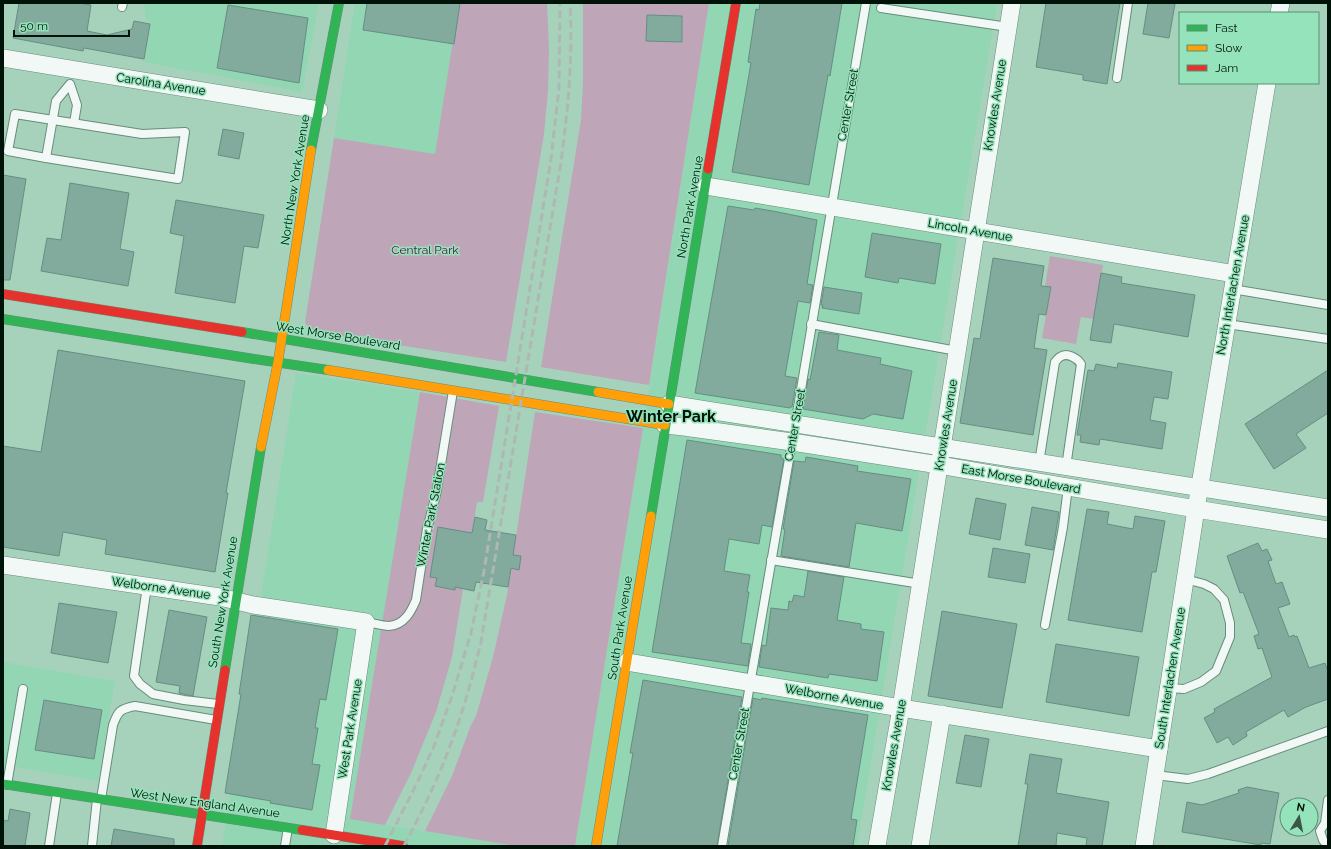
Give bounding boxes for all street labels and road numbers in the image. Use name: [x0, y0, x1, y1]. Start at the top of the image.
street label: Knowles Avenue: [981, 58, 1009, 152]
street label: Center Street: [835, 68, 861, 142]
street label: Carolina Avenue: [115, 70, 207, 98]
street label: North New York Avenue: [278, 114, 312, 246]
street label: North Park Avenue: [674, 155, 706, 259]
street label: North Interlachen Avenue: [1214, 214, 1252, 356]
street label: Lincoln Avenue: [927, 216, 1013, 244]
street label: West Morse Boulevard: [275, 319, 401, 353]
street label: Knowles Avenue: [932, 378, 960, 472]
street label: Center Street: [782, 388, 808, 462]
street label: Winter Park Station: [414, 462, 448, 568]
street label: East Morse Boulevard: [960, 462, 1082, 496]
street label: South New York Avenue: [206, 535, 240, 669]
street label: Welborne Avenue: [111, 574, 211, 602]
street label: South Park Avenue: [605, 575, 635, 681]
street label: South Interlachen Avenue: [1152, 606, 1188, 750]
street label: West Park Avenue: [335, 678, 365, 780]
street label: Welborne Avenue: [784, 681, 884, 713]
street label: Knowles Avenue: [879, 698, 909, 792]
street label: Center Street: [726, 707, 752, 781]
street label: West New England Avenue: [129, 786, 281, 820]

